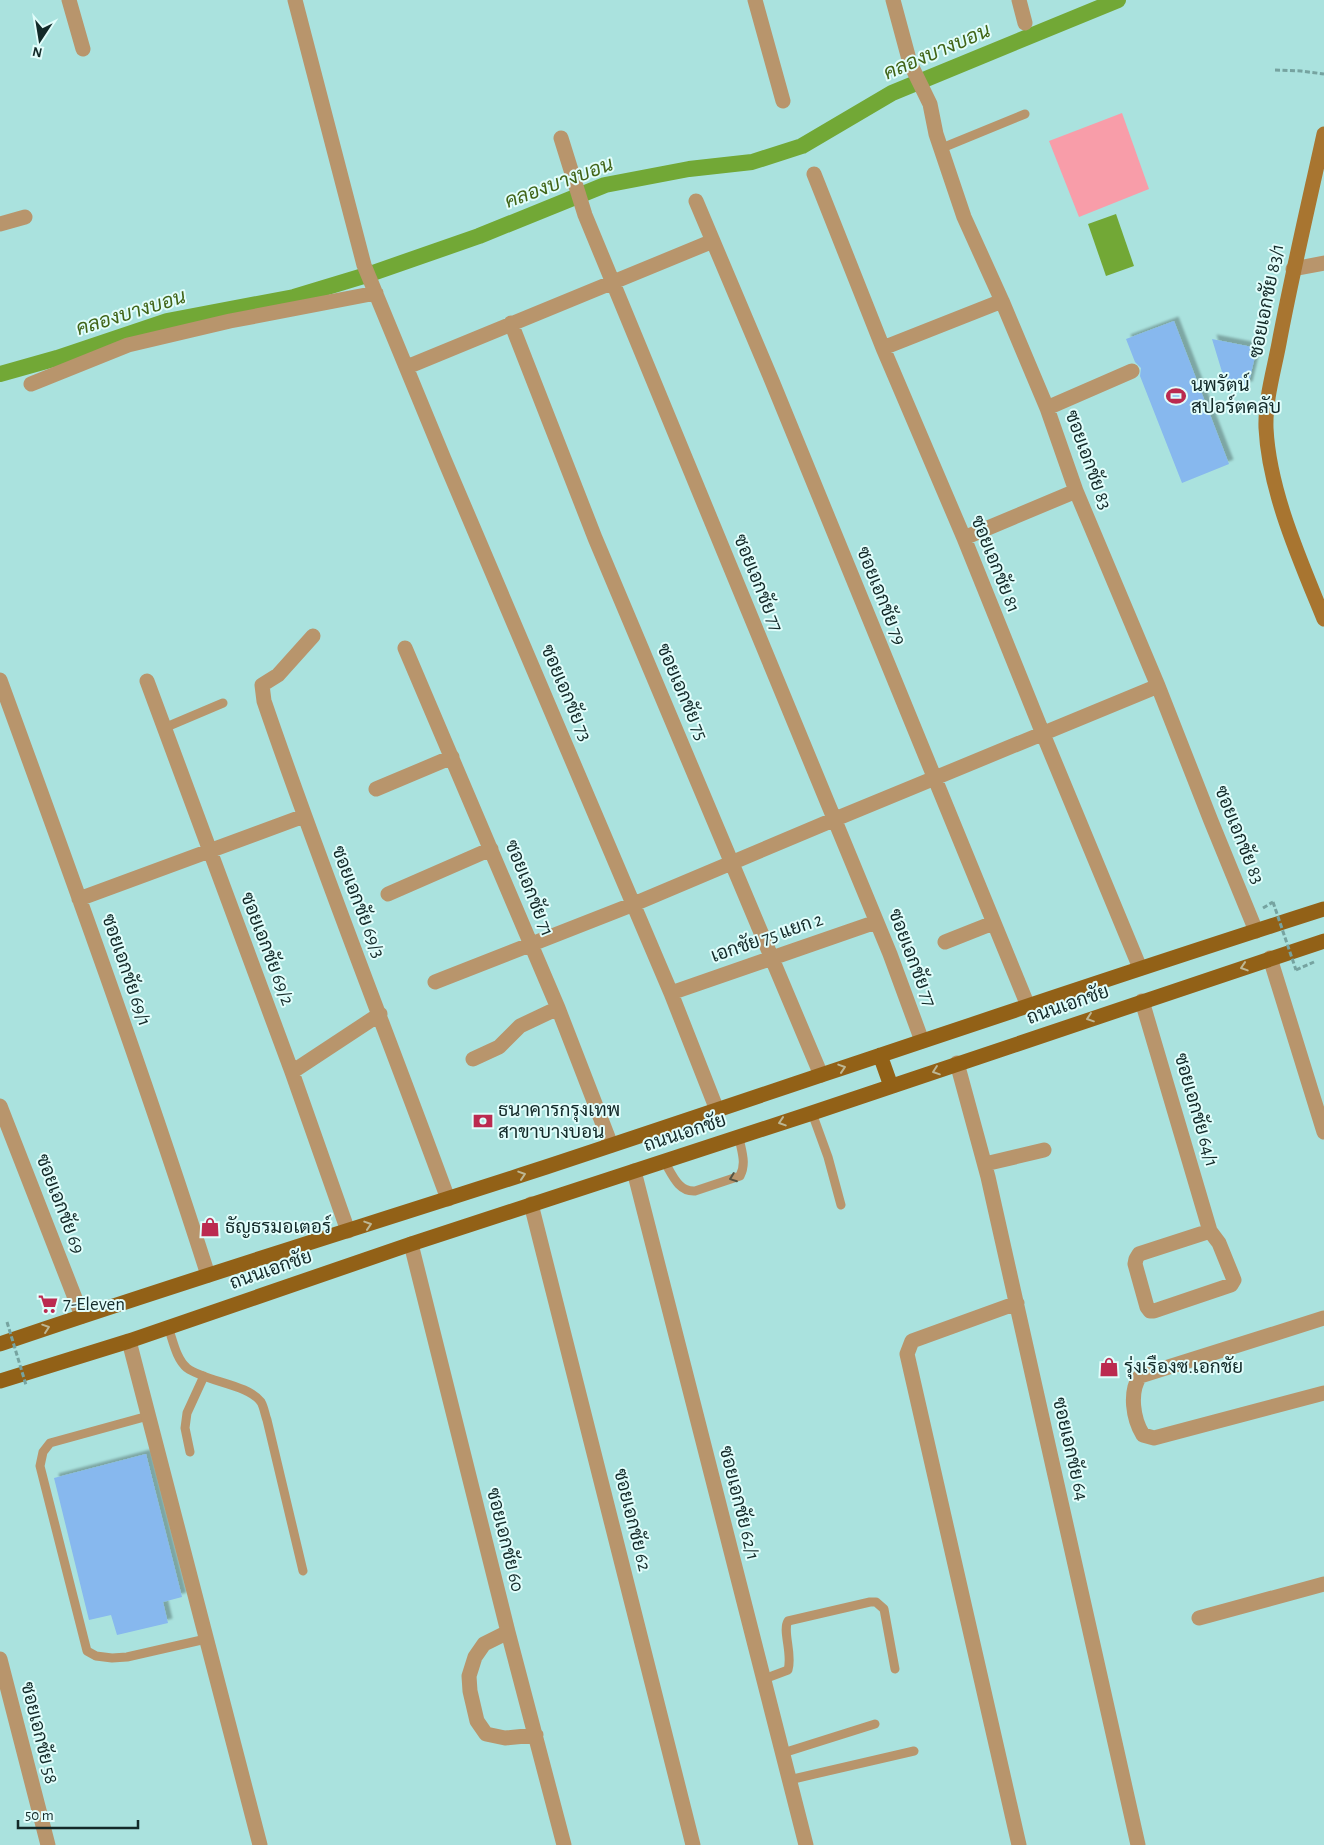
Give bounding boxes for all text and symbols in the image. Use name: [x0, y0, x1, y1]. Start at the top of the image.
north arrow: [15, 15, 65, 65]
water label: คลองบางบอน: [881, 21, 993, 83]
text: N: [31, 44, 44, 60]
water label: คลองบางบอน: [502, 154, 616, 212]
street label: ซอยเอกชัย 83/1: [1245, 242, 1287, 360]
water label: คลองบางบอน: [74, 287, 188, 339]
place label: นพรัตน์ สปอร์ตคลับ: [1191, 372, 1281, 417]
sports icon: นพรัตน์ สปอร์ตคลับ: [1165, 385, 1187, 407]
street label: ซอยเอกชัย 83: [1061, 407, 1117, 512]
street label: ซอยเอกชัย 81: [967, 512, 1025, 615]
street label: ซอยเอกชัย 77: [730, 531, 788, 634]
street label: ซอยเอกชัย 79: [853, 543, 911, 648]
street label: ซอยเอกชัย 75: [653, 640, 713, 743]
street label: ซอยเอกชัย 73: [537, 641, 597, 744]
street label: ซอยเอกชัย 83: [1211, 782, 1269, 887]
street label: ซอยเอกชัย 71: [501, 837, 559, 939]
street label: ซอยเอกชัย 69/3: [328, 843, 390, 961]
street label: ซอยเอกชัย 69/2: [237, 889, 299, 1008]
street label: ซอยเอกชัย 77: [885, 906, 941, 1010]
street label: เอกชัย 75 แยก 2: [708, 908, 826, 966]
street label: ซอยเอกชัย 69/1: [98, 911, 156, 1028]
one-way arrow: [1241, 961, 1249, 971]
street label: ถนนเอกชัย: [1024, 980, 1112, 1028]
one-way arrow: [1087, 1013, 1095, 1023]
street label: ซอยเอกชัย 64/1: [1171, 1050, 1223, 1169]
one-way arrow: [838, 1064, 846, 1074]
one-way arrow: [933, 1065, 941, 1075]
place label: ธนาคารกรุงเทพ สาขาบางบอน: [498, 1101, 620, 1142]
street label: ถนนเอกชัย: [641, 1109, 729, 1155]
bank icon: ธนาคารกรุงเทพ สาขาบางบอน: [472, 1110, 494, 1132]
one-way arrow: [779, 1117, 787, 1127]
street label: ซอยเอกชัย 69: [32, 1151, 90, 1257]
one-way arrow: [517, 1170, 526, 1180]
one-way arrow: [729, 1172, 738, 1182]
place label: ธัญธรมอเตอร์: [225, 1214, 331, 1238]
shop icon: ธัญธรมอเตอร์: [199, 1216, 221, 1238]
one-way arrow: [363, 1221, 371, 1231]
street label: ถนนเอกชัย: [227, 1245, 315, 1293]
supermarket icon: 7-Eleven: [37, 1293, 59, 1315]
place label: 7-Eleven: [63, 1295, 125, 1314]
one-way arrow: [41, 1324, 50, 1334]
place label: รุ่งเรืองซ.เอกชัย: [1124, 1355, 1243, 1379]
shop icon: รุ่งเรืองซ.เอกชัย: [1098, 1356, 1120, 1378]
street label: ซอยเอกชัย 64: [1049, 1395, 1093, 1502]
street label: ซอยเอกชัย 62/1: [716, 1444, 764, 1562]
street label: ซอยเอกชัย 62: [610, 1466, 656, 1573]
street label: ซอยเอกชัย 60: [483, 1486, 529, 1594]
street label: ซอยเอกชัย 58: [17, 1680, 63, 1786]
scale bar: [18, 1798, 138, 1830]
text: 50 m: [25, 1808, 54, 1823]

